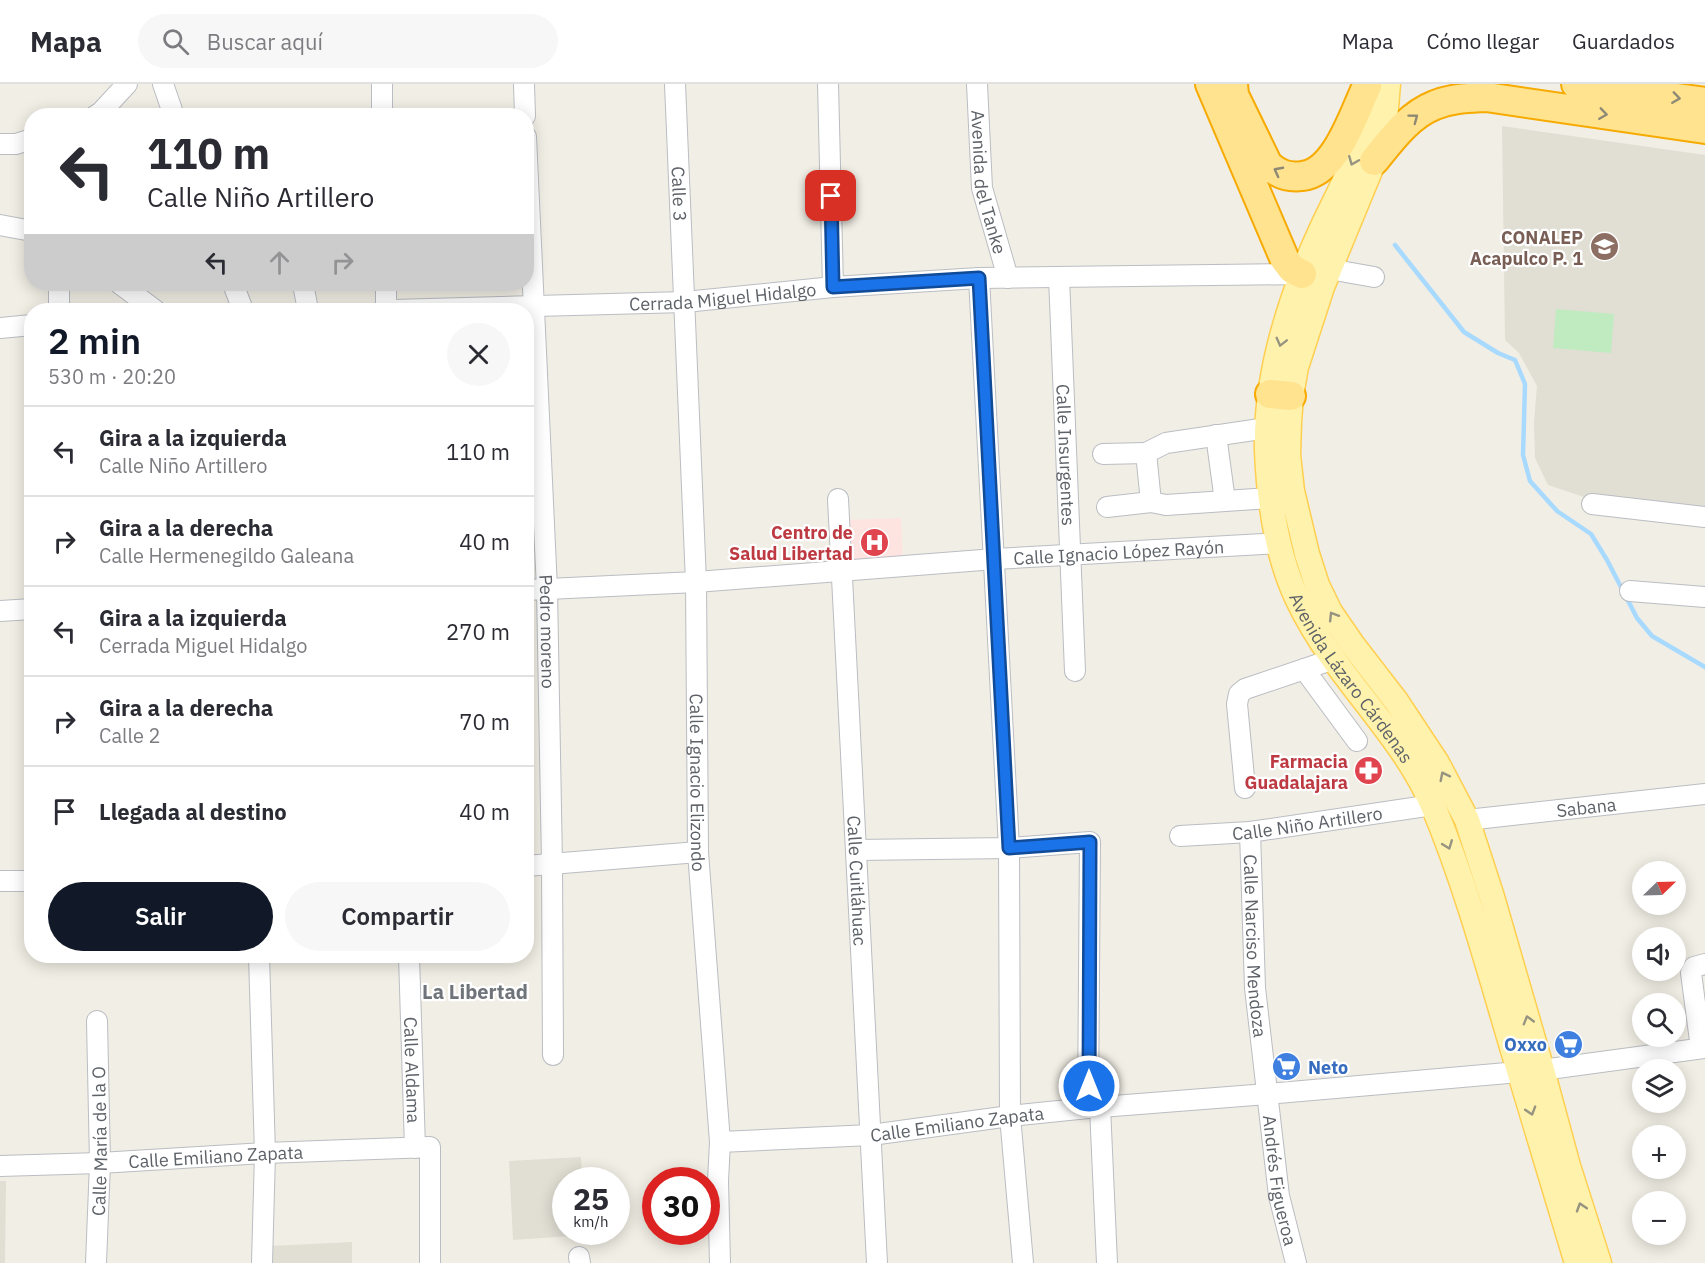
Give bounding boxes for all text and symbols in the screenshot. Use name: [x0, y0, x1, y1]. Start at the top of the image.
search box: [138, 14, 558, 68]
text: Mapa: [30, 23, 102, 60]
icon: search: [159, 25, 192, 58]
text: Buscar aquí: [207, 27, 323, 56]
text: Mapa: [1342, 27, 1393, 55]
text: Cómo llegar: [1426, 27, 1539, 55]
text: Guardados: [1572, 27, 1675, 55]
one-way arrow: [1671, 92, 1680, 104]
one-way arrow: [1598, 107, 1607, 119]
street label: Avenida del Tanke: [967, 109, 1012, 257]
one-way arrow: [1407, 115, 1418, 126]
text: 110 m: [147, 126, 270, 181]
icon: left: [48, 132, 126, 210]
one-way arrow: [1348, 156, 1361, 166]
street label: Calle 3: [667, 166, 692, 222]
one-way arrow: [1273, 167, 1284, 178]
pin: [805, 170, 856, 221]
text: Calle Niño Artillero: [147, 179, 374, 214]
icon: arrive: [814, 179, 847, 212]
place label: CONALEP Acapulco P. 1: [1470, 226, 1583, 270]
school or university icon: CONALEP Acapulco P. 1: [1588, 231, 1620, 263]
icon: left: [200, 246, 233, 279]
icon: ahead: [263, 246, 296, 279]
icon: right: [326, 246, 359, 279]
street label: Cerrada Miguel Hidalgo: [629, 277, 817, 315]
text: 2 min: [48, 317, 141, 364]
button: close: [447, 323, 510, 386]
one-way arrow: [1275, 337, 1288, 347]
text: 530 m · 20:20: [48, 363, 176, 390]
street label: Calle Insurgentes: [1052, 384, 1081, 526]
text: Gira a la izquierda: [99, 423, 287, 452]
icon: left: [48, 435, 81, 468]
text: 110 m: [446, 437, 510, 466]
text: Calle Niño Artillero: [99, 452, 267, 479]
text: Gira a la derecha: [99, 513, 273, 542]
place label: Centro de Salud Libertad: [729, 521, 853, 565]
icon: right: [48, 525, 81, 558]
hospital icon: Centro de Salud Libertad: [858, 526, 890, 558]
text: 40 m: [459, 527, 510, 556]
street label: Calle Ignacio López Rayón: [1013, 535, 1225, 569]
text: Calle Hermenegildo Galeana: [99, 542, 354, 569]
street label: Pedro moreno: [535, 574, 560, 689]
street label: Avenida Lázaro Cárdenas: [1285, 589, 1418, 767]
text: Gira a la izquierda: [99, 603, 287, 632]
one-way arrow: [1329, 612, 1341, 622]
icon: left: [48, 615, 81, 648]
text: 270 m: [446, 617, 510, 646]
text: Cerrada Miguel Hidalgo: [99, 632, 307, 659]
text: Gira a la derecha: [99, 693, 273, 722]
street label: Calle Ignacio Elizondo: [685, 693, 711, 872]
icon: right: [48, 705, 81, 738]
text: 70 m: [459, 707, 510, 736]
text: Calle 2: [99, 722, 161, 749]
place label: Farmacia Guadalajara: [1245, 750, 1348, 794]
pharmacy icon: Farmacia Guadalajara: [1353, 755, 1385, 787]
one-way arrow: [1440, 772, 1451, 783]
street label: Sabana: [1555, 792, 1618, 822]
icon: arrive: [48, 795, 81, 828]
text: Llegada al destino: [99, 797, 287, 826]
text: 40 m: [459, 797, 510, 826]
street label: Calle Niño Artillero: [1231, 801, 1384, 845]
street label: Calle Cuitláhuac: [843, 815, 872, 946]
one-way arrow: [1440, 839, 1453, 850]
street label: Calle Narciso Mendoza: [1239, 854, 1272, 1039]
north arrow: [1632, 861, 1686, 915]
map controls: [1632, 861, 1686, 1245]
button: Salir: [48, 882, 273, 951]
button: Compartir: [285, 882, 510, 951]
button: sound: [1632, 927, 1686, 981]
district label: La Libertad: [422, 978, 528, 1005]
button: search: [1632, 993, 1686, 1047]
one-way arrow: [1522, 1015, 1535, 1025]
street label: Calle Aldama: [399, 1016, 426, 1124]
supermarket icon: Oxxo: [1552, 1028, 1584, 1060]
place label: Oxxo: [1504, 1033, 1547, 1056]
supermarket icon: Neto: [1271, 1051, 1303, 1083]
position arrow: [1057, 1054, 1121, 1118]
place label: Neto: [1308, 1056, 1348, 1079]
button: layers: [1632, 1059, 1686, 1113]
street label: Calle María de la O: [86, 1066, 112, 1217]
street label: Calle Emiliano Zapata: [869, 1101, 1045, 1146]
one-way arrow: [1524, 1105, 1536, 1116]
street label: Andrés Figueroa: [1258, 1114, 1303, 1248]
button: +: [1632, 1125, 1686, 1179]
street label: Calle Emiliano Zapata: [128, 1140, 304, 1173]
speed limit sign: 30: [642, 1167, 720, 1245]
text: 25: [573, 1179, 609, 1218]
button: −: [1632, 1191, 1686, 1245]
one-way arrow: [1576, 1202, 1588, 1213]
text: km/h: [573, 1212, 609, 1231]

